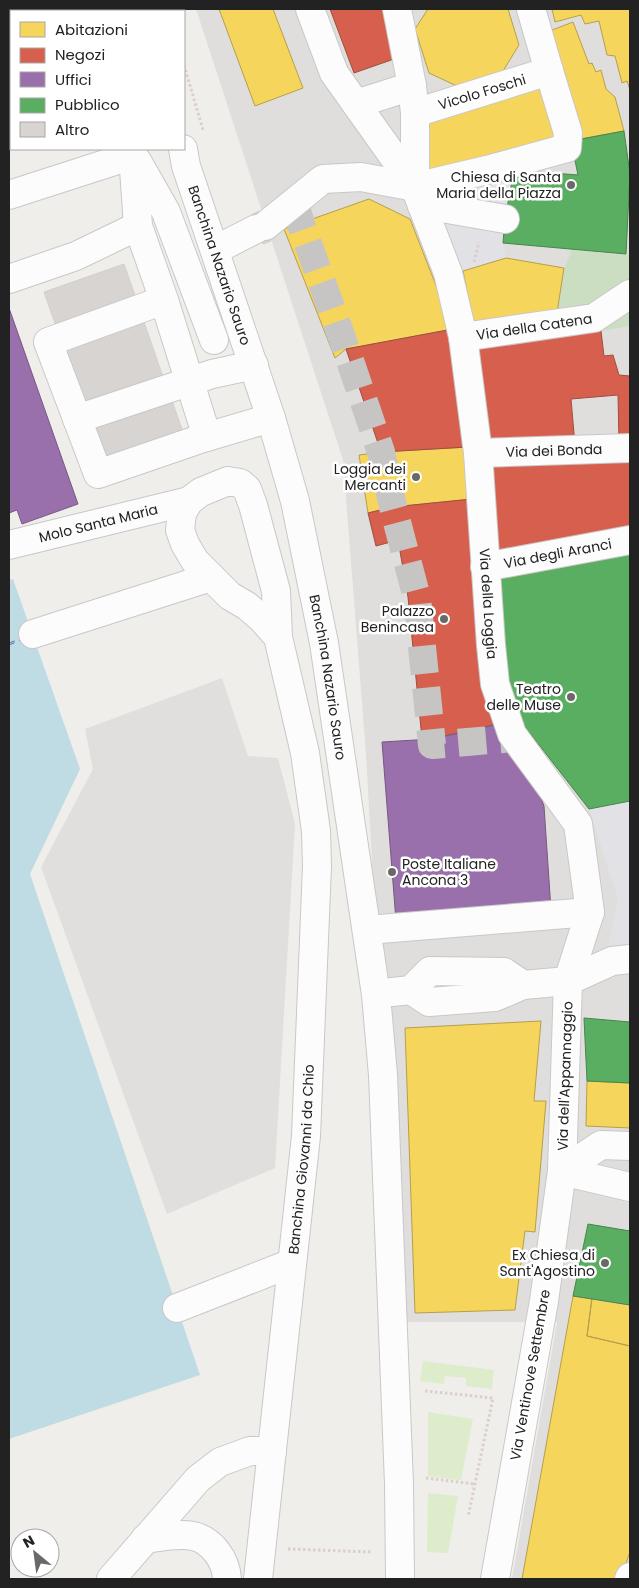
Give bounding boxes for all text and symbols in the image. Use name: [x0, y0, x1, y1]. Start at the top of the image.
legend: [10, 10, 185, 150]
text: Abitazioni: [55, 19, 128, 40]
text: Negozi: [55, 44, 105, 65]
text: Uffici: [55, 69, 91, 90]
street label: Vicolo Foschi: [436, 69, 528, 115]
text: Pubblico: [55, 94, 120, 115]
text: Altro: [55, 119, 89, 140]
place label: Chiesa di Santa Maria della Piazza: [436, 167, 561, 203]
marker: Chiesa di Santa Maria della Piazza: [565, 179, 577, 191]
street label: Banchina Nazario Sauro: [183, 183, 256, 348]
street label: Via della Catena: [475, 308, 594, 345]
street label: Via dei Bonda: [505, 439, 603, 462]
place label: Loggia dei Mercanti: [334, 459, 406, 495]
marker: Loggia dei Mercanti: [410, 471, 422, 483]
street label: Molo Santa Maria: [37, 499, 160, 547]
street label: Via degli Aranci: [502, 534, 613, 573]
street label: Via della Loggia: [474, 547, 502, 660]
street label: Banchina Nazario Sauro: [304, 593, 351, 761]
place label: Palazzo Benincasa: [361, 601, 434, 637]
marker: Palazzo Benincasa: [438, 613, 450, 625]
place label: Teatro delle Muse: [487, 679, 561, 715]
marker: Teatro delle Muse: [565, 691, 577, 703]
place label: Poste Italiane Ancona 3: [402, 854, 496, 890]
marker: Poste Italiane Ancona 3: [386, 866, 398, 878]
street label: Via dell'Appannaggio: [552, 1001, 578, 1151]
street label: Banchina Giovanni da Chio: [283, 1064, 319, 1255]
place label: Ex Chiesa di Sant'Agostino: [499, 1245, 595, 1281]
marker: Ex Chiesa di Sant'Agostino: [599, 1257, 611, 1269]
street label: Via Ventinove Settembre: [505, 1288, 555, 1462]
north arrow: [10, 1528, 60, 1578]
text: N: [19, 1530, 38, 1553]

